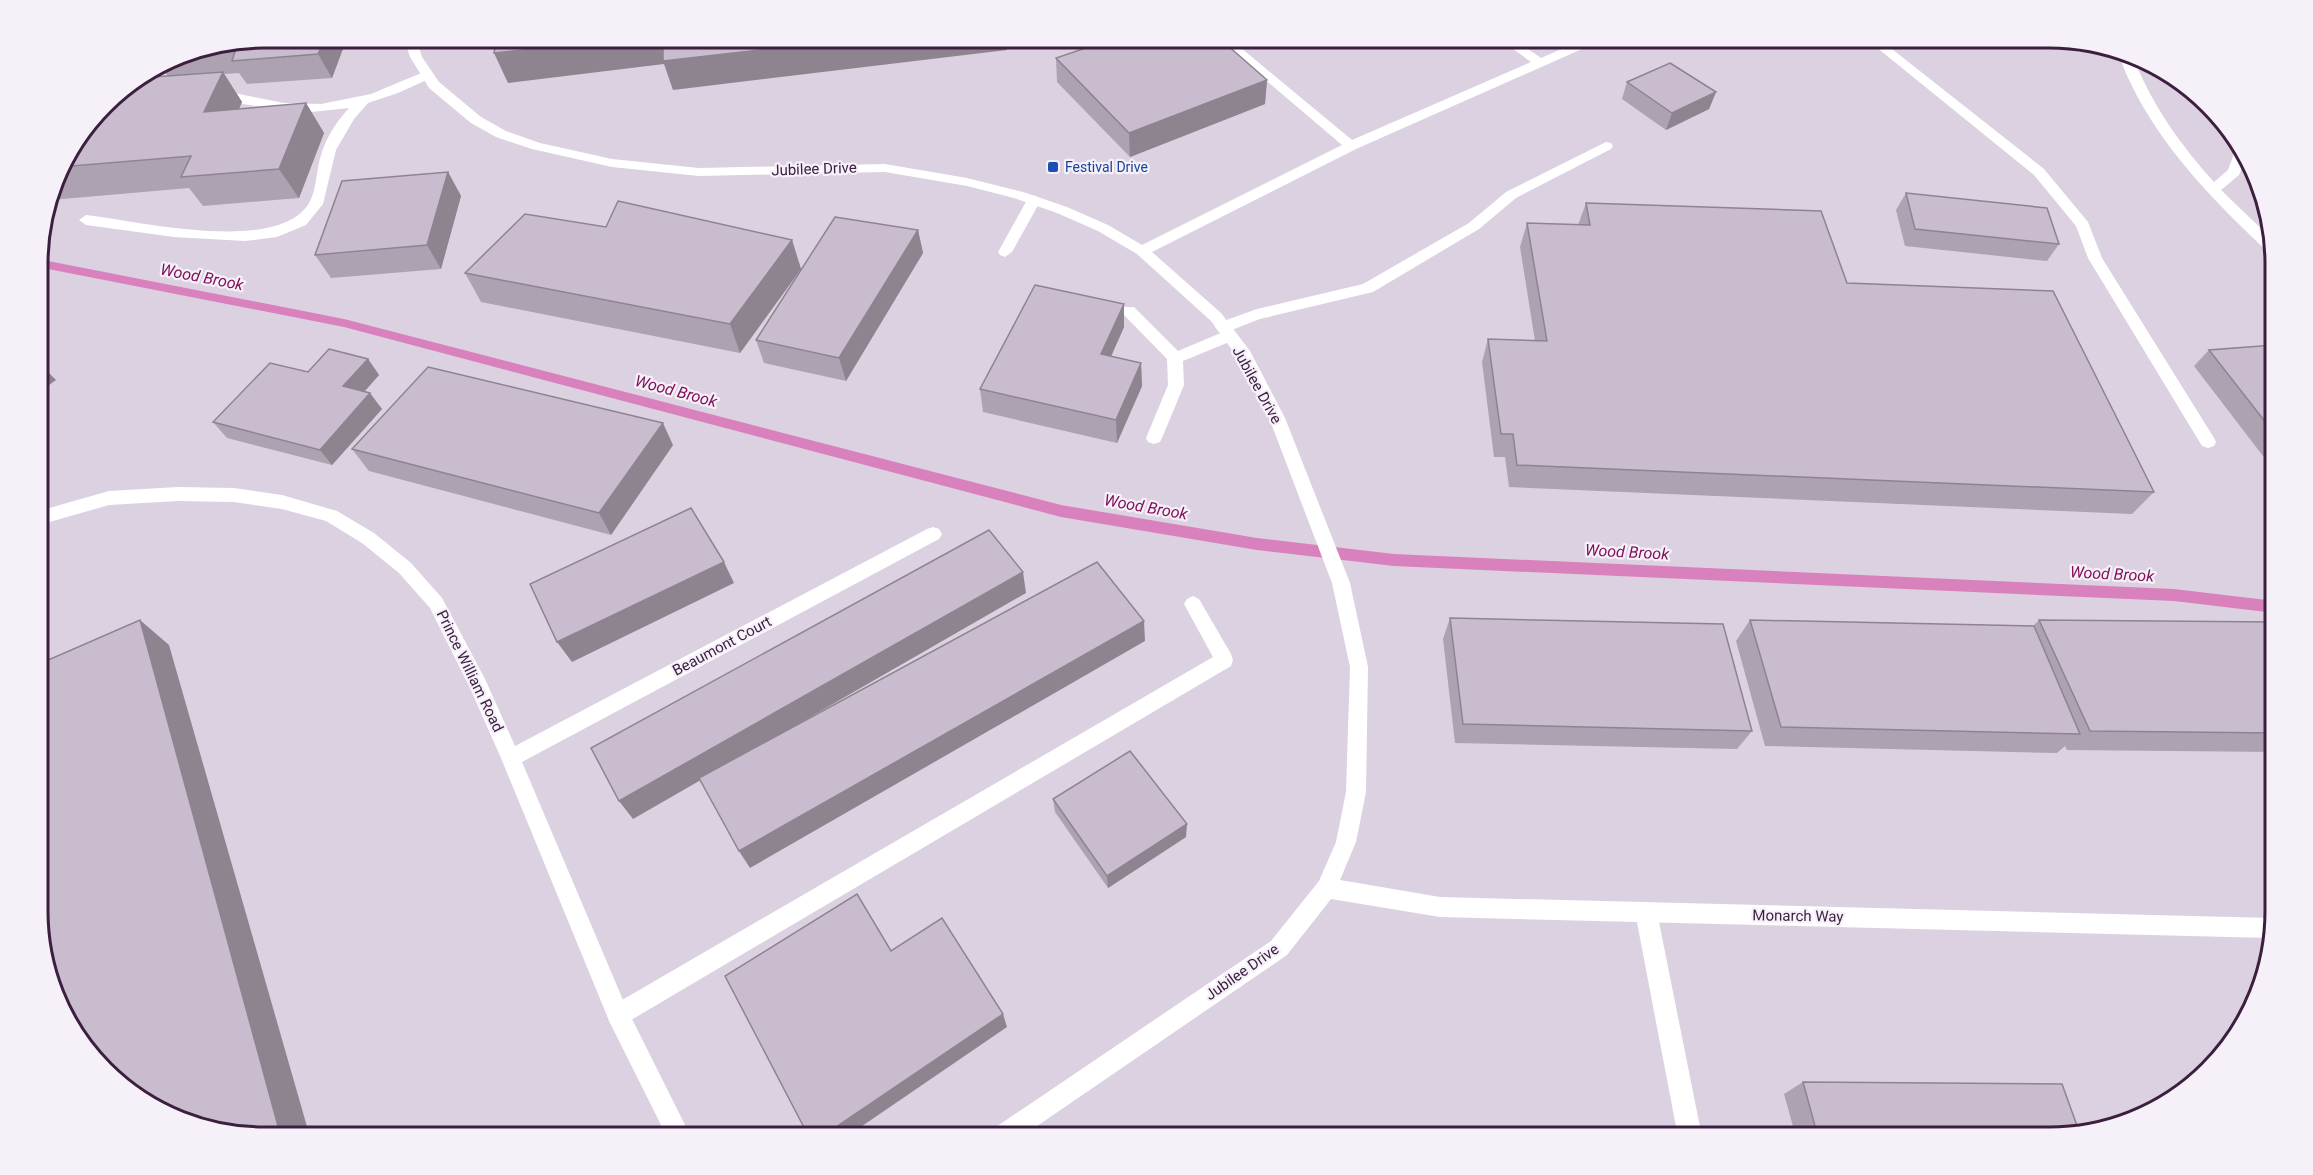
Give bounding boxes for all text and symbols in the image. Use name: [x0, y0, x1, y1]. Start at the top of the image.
street label: Jubilee Drive: [771, 159, 857, 179]
place label: Festival Drive: [1065, 159, 1148, 175]
marker: Festival Drive: [1046, 160, 1060, 174]
water label: Wood Brook: [159, 260, 246, 295]
street label: Jubilee Drive: [1228, 343, 1286, 427]
water label: Wood Brook: [633, 371, 720, 411]
water label: Wood Brook: [1103, 490, 1190, 524]
water label: Wood Brook: [1584, 540, 1671, 564]
water label: Wood Brook: [2069, 562, 2156, 586]
street label: Prince William Road: [433, 607, 507, 735]
street label: Beaumont Court: [670, 612, 775, 680]
street label: Monarch Way: [1752, 906, 1844, 926]
street label: Jubilee Drive: [1202, 940, 1282, 1004]

